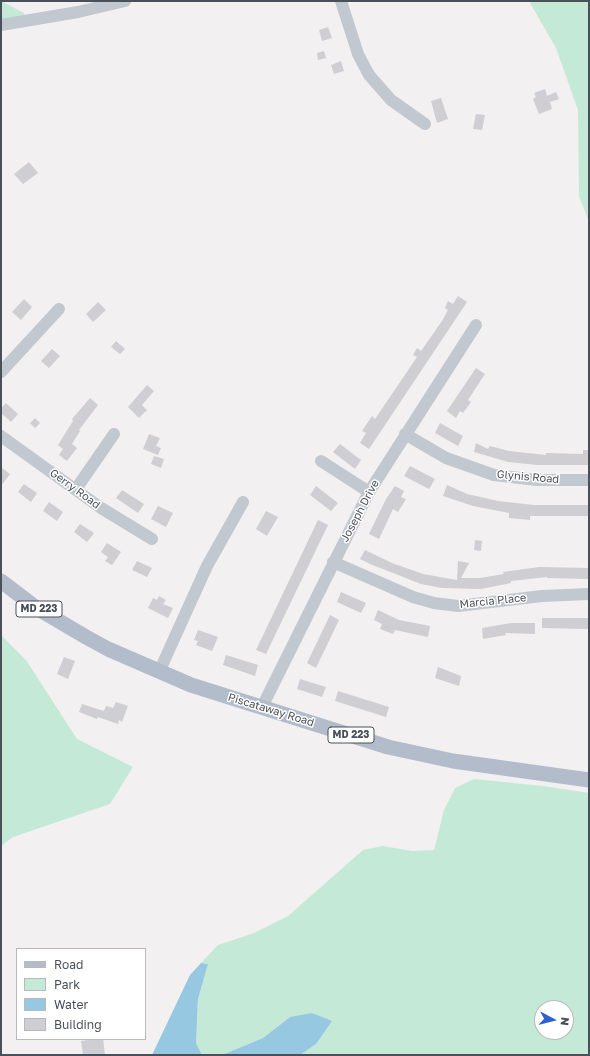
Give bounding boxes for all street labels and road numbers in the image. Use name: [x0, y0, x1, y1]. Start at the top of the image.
street label: Gerry Road: [47, 466, 103, 512]
street label: Glynis Road: [496, 468, 560, 486]
street label: Joseph Drive: [338, 478, 382, 544]
street label: Marcia Place: [459, 591, 527, 611]
road number: MD 223: [16, 601, 62, 617]
street label: Piscataway Road: [226, 691, 316, 729]
road number: MD 223: [328, 727, 374, 743]

